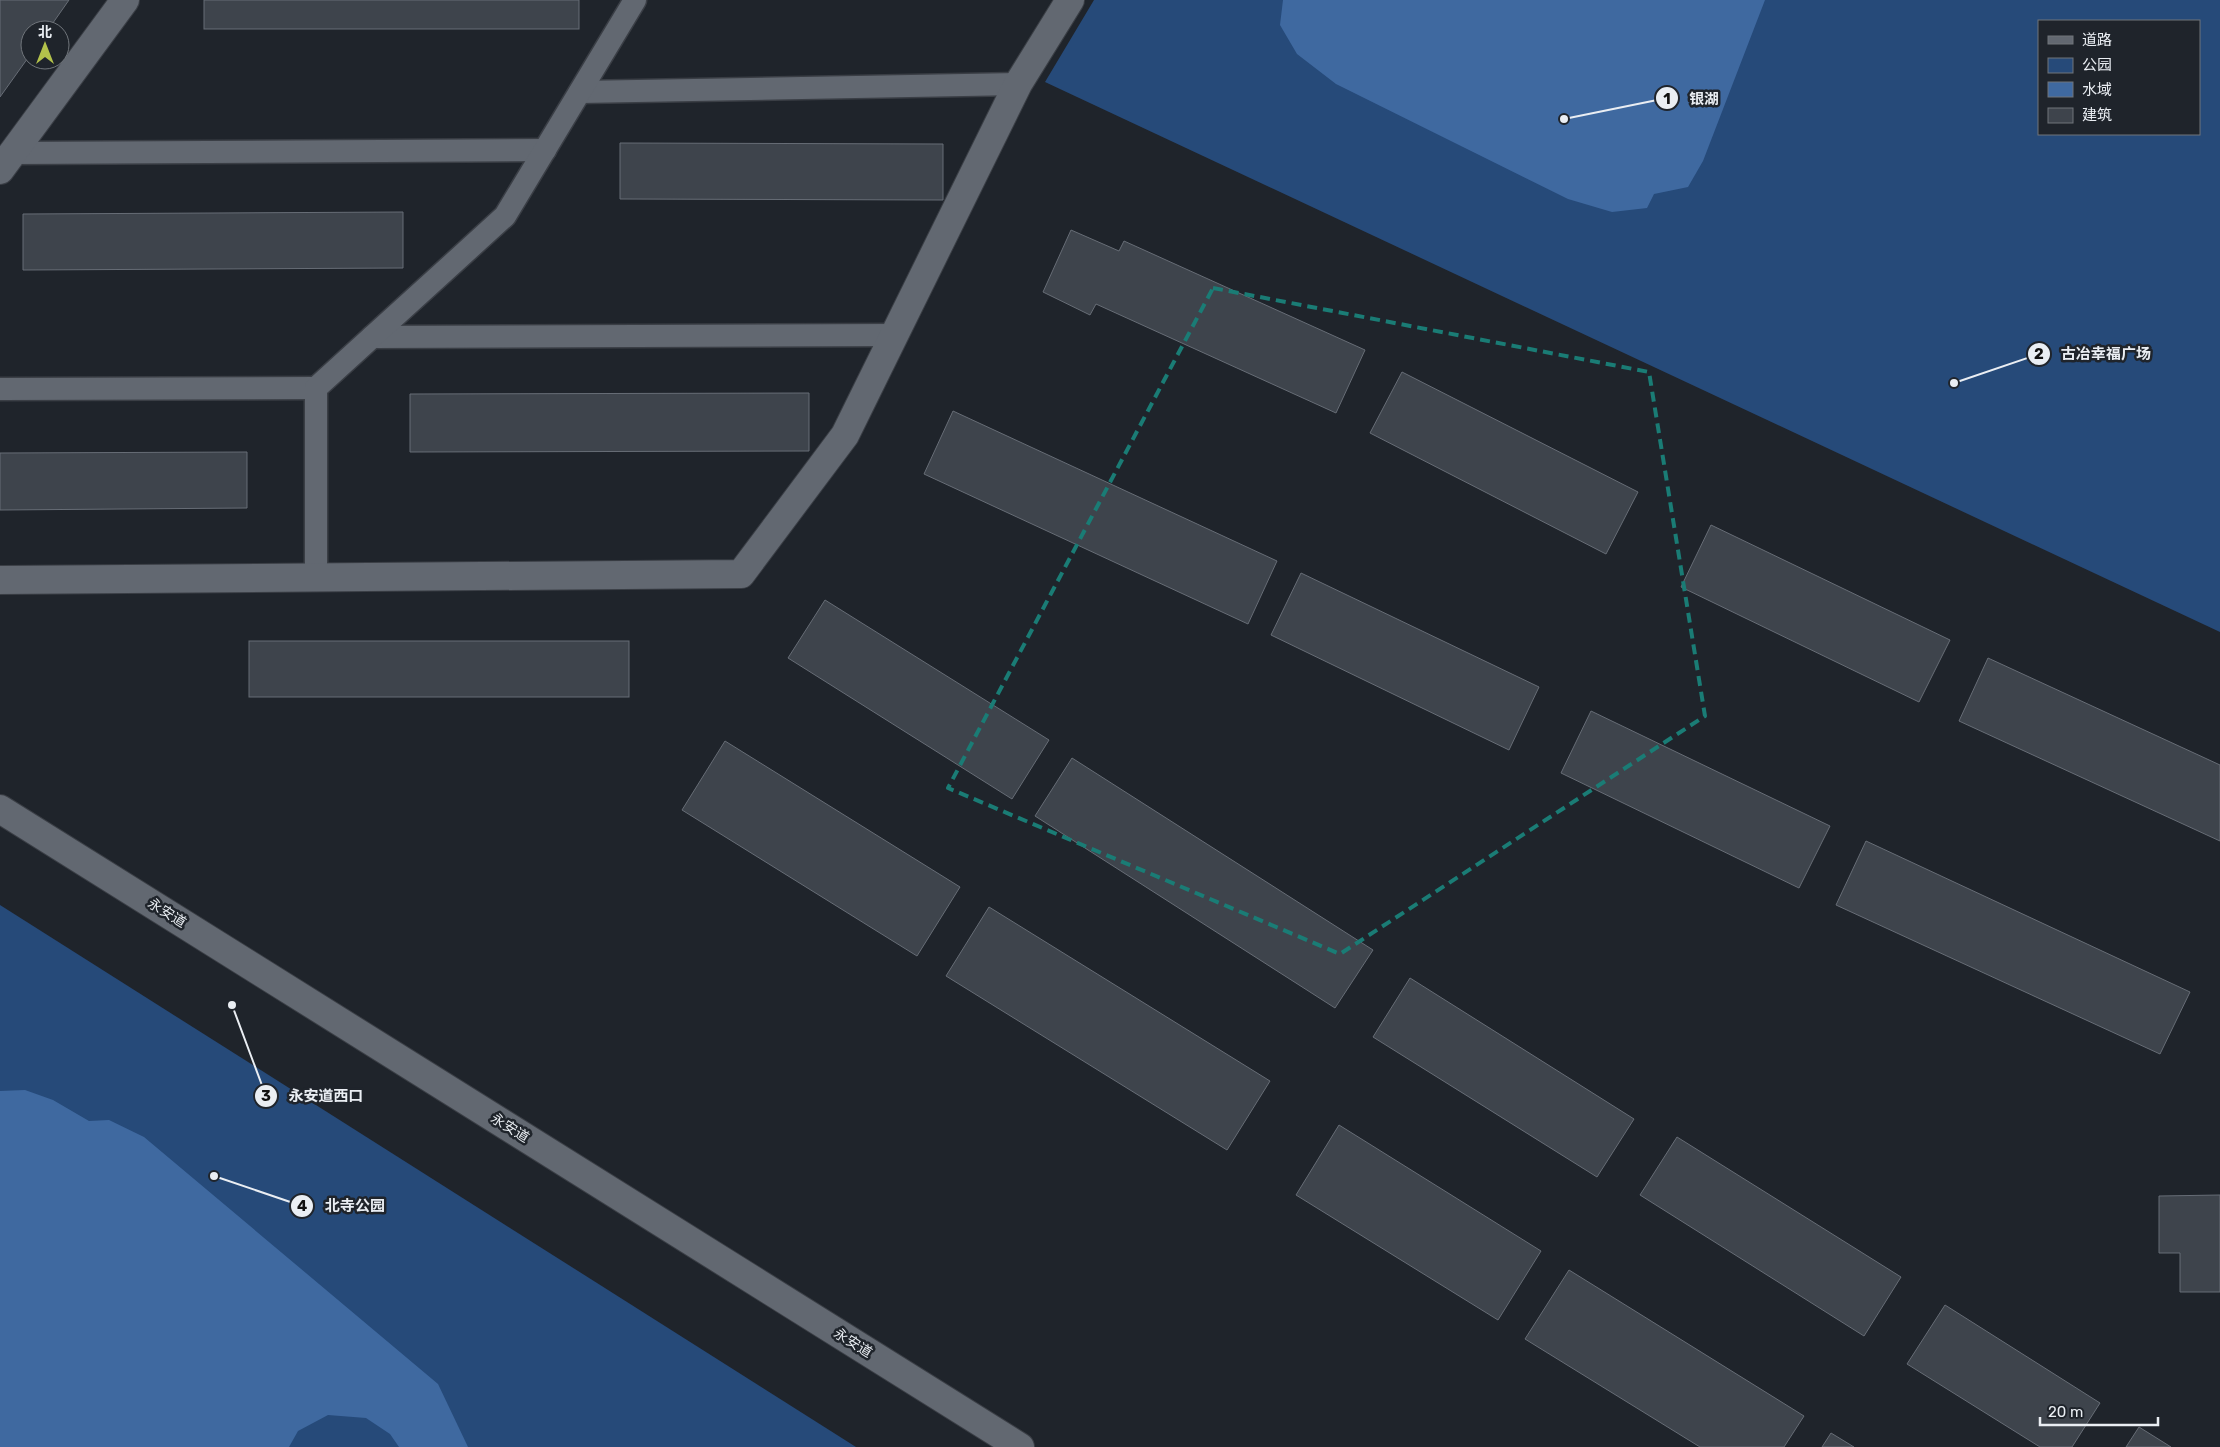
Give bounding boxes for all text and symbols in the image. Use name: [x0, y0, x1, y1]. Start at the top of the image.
north arrow: [20, 20, 70, 70]
legend: [2038, 20, 2200, 135]
text: 北: [38, 24, 52, 41]
text: 道路: [2082, 31, 2112, 49]
text: 公园: [2082, 56, 2112, 74]
text: 水域: [2082, 81, 2112, 99]
callout: 银湖: [1654, 83, 1729, 113]
text: 1: [1663, 90, 1671, 108]
text: 银湖: [1689, 90, 1719, 108]
text: 建筑: [2082, 106, 2112, 124]
callout: 古冶幸福广场: [2026, 339, 2161, 369]
text: 2: [2034, 345, 2044, 363]
text: 古冶幸福广场: [2061, 345, 2151, 363]
street label: 永安道: [145, 895, 189, 931]
callout: 永安道西口: [254, 1081, 374, 1111]
text: 3: [261, 1087, 271, 1105]
text: 永安道西口: [288, 1087, 364, 1105]
street label: 永安道: [488, 1110, 532, 1146]
callout: 北寺公园: [290, 1191, 395, 1221]
text: 4: [297, 1197, 307, 1215]
text: 北寺公园: [325, 1197, 385, 1215]
street label: 永安道: [831, 1325, 875, 1361]
scale bar: [2040, 1394, 2158, 1426]
text: 20 m: [2048, 1403, 2083, 1421]

